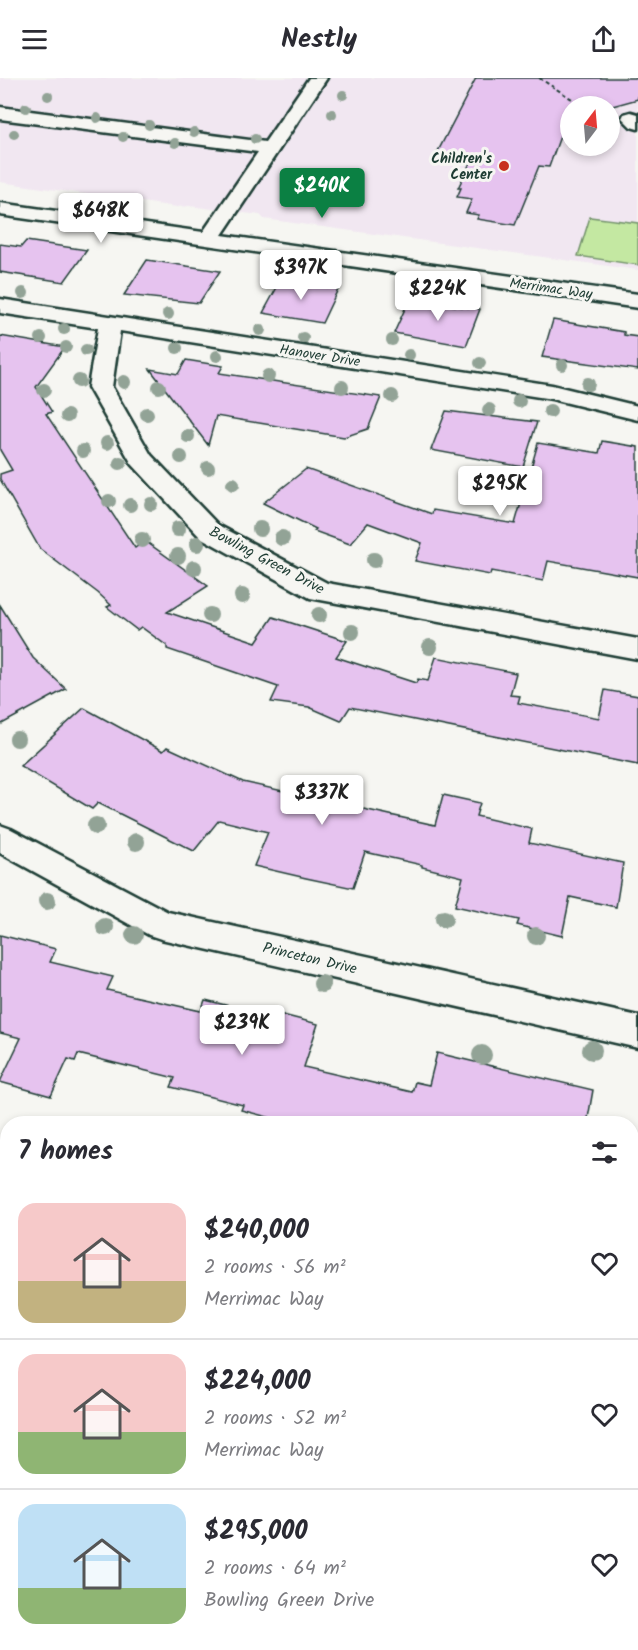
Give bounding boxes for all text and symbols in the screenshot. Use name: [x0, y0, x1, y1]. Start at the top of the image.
text: Nestly: [281, 18, 357, 61]
icon: menu: [18, 23, 51, 56]
icon: share: [587, 23, 620, 56]
north arrow: [560, 96, 620, 156]
map controls: [560, 96, 620, 156]
place label: Children's Center: [431, 148, 493, 186]
marker: Children's Center: [497, 159, 511, 173]
pin: $240K: [280, 168, 364, 219]
text: $240K: [294, 171, 350, 203]
pin: $648K: [59, 193, 143, 244]
text: $648K: [72, 196, 130, 228]
pin: $397K: [259, 250, 343, 301]
text: $397K: [274, 253, 328, 285]
pin: $224K: [396, 271, 480, 322]
street label: Merrimac Way: [508, 272, 594, 306]
text: $224K: [409, 274, 467, 306]
street label: Hanover Drive: [278, 339, 362, 373]
pin: $295K: [458, 466, 542, 517]
text: $295K: [472, 469, 528, 501]
street label: Bowling Green Drive: [204, 520, 329, 602]
pin: $337K: [280, 775, 364, 826]
text: $337K: [294, 778, 350, 810]
street label: Princeton Drive: [260, 936, 359, 982]
pin: $239K: [200, 1005, 284, 1056]
text: $239K: [214, 1008, 270, 1040]
text: 7 homes: [18, 1131, 113, 1173]
icon: filters: [588, 1136, 621, 1169]
text: $240,000: [204, 1210, 309, 1252]
icon: home: [66, 1227, 138, 1299]
icon: heart: [588, 1247, 621, 1280]
text: 2 rooms · 56 m²: [204, 1252, 346, 1284]
text: Merrimac Way: [204, 1284, 323, 1316]
text: $224,000: [204, 1361, 311, 1403]
icon: home: [66, 1378, 138, 1450]
icon: heart: [588, 1398, 621, 1431]
text: 2 rooms · 52 m²: [204, 1403, 346, 1435]
text: Merrimac Way: [204, 1435, 323, 1467]
text: $295,000: [204, 1511, 308, 1553]
icon: home: [66, 1528, 138, 1600]
icon: heart: [588, 1548, 621, 1581]
text: 2 rooms · 64 m²: [204, 1553, 346, 1585]
text: Bowling Green Drive: [204, 1585, 374, 1617]

